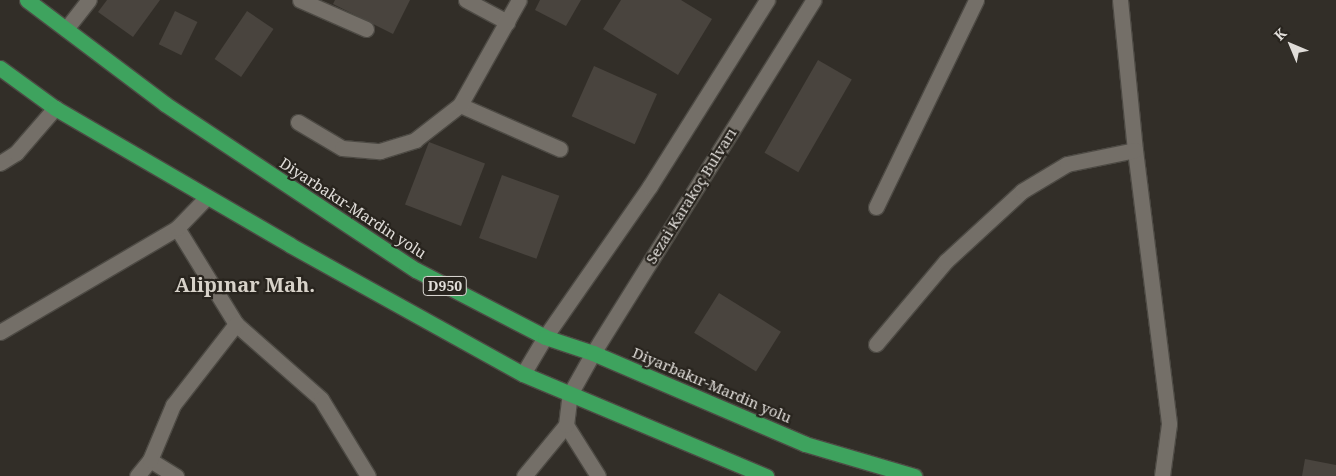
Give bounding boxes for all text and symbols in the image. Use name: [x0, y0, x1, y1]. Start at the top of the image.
north arrow: [1266, 20, 1316, 70]
text: K: [1270, 24, 1290, 44]
street label: Sezai Karakoç Bulvarı: [642, 125, 740, 267]
street label: Diyarbakır-Mardin yolu: [276, 154, 430, 262]
district label: Alipınar Mah.: [175, 272, 315, 296]
road number: D950: [422, 274, 468, 298]
street label: Diyarbakır-Mardin yolu: [630, 343, 794, 427]

